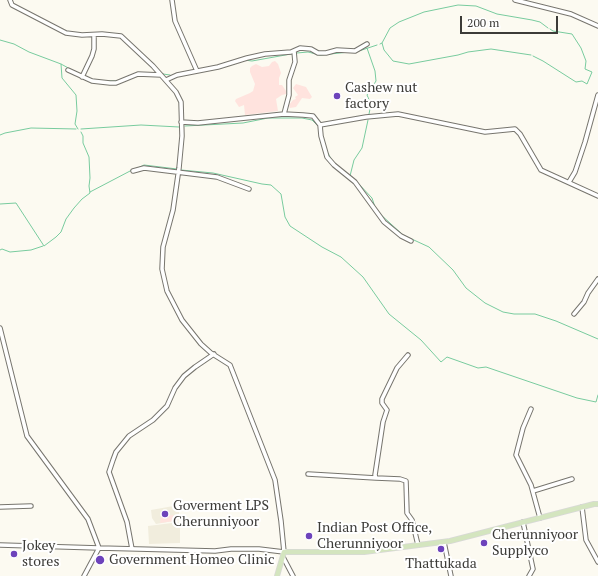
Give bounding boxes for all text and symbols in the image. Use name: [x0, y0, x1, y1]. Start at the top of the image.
scale bar: [462, 8, 560, 34]
text: 200 m: [467, 15, 499, 30]
place label: Cashew nut factory: [345, 80, 418, 112]
marker: Cashew nut factory: [332, 91, 342, 101]
place label: Goverment LPS Cherunniyoor: [173, 498, 269, 530]
marker: Goverment LPS Cherunniyoor: [160, 509, 170, 519]
place label: Indian Post Office, Cherunniyoor: [317, 520, 432, 552]
place label: Cherunniyoor Supplyco: [492, 527, 578, 560]
marker: Indian Post Office, Cherunniyoor: [304, 531, 314, 541]
place label: Jokey stores: [22, 538, 59, 570]
marker: Cherunniyoor Supplyco: [479, 538, 489, 548]
marker: Thattukada: [436, 544, 446, 554]
marker: Jokey stores: [9, 549, 19, 559]
place label: Government Homeo Clinic: [109, 552, 274, 568]
marker: Government Homeo Clinic: [94, 554, 106, 566]
place label: Thattukada: [405, 556, 477, 572]

